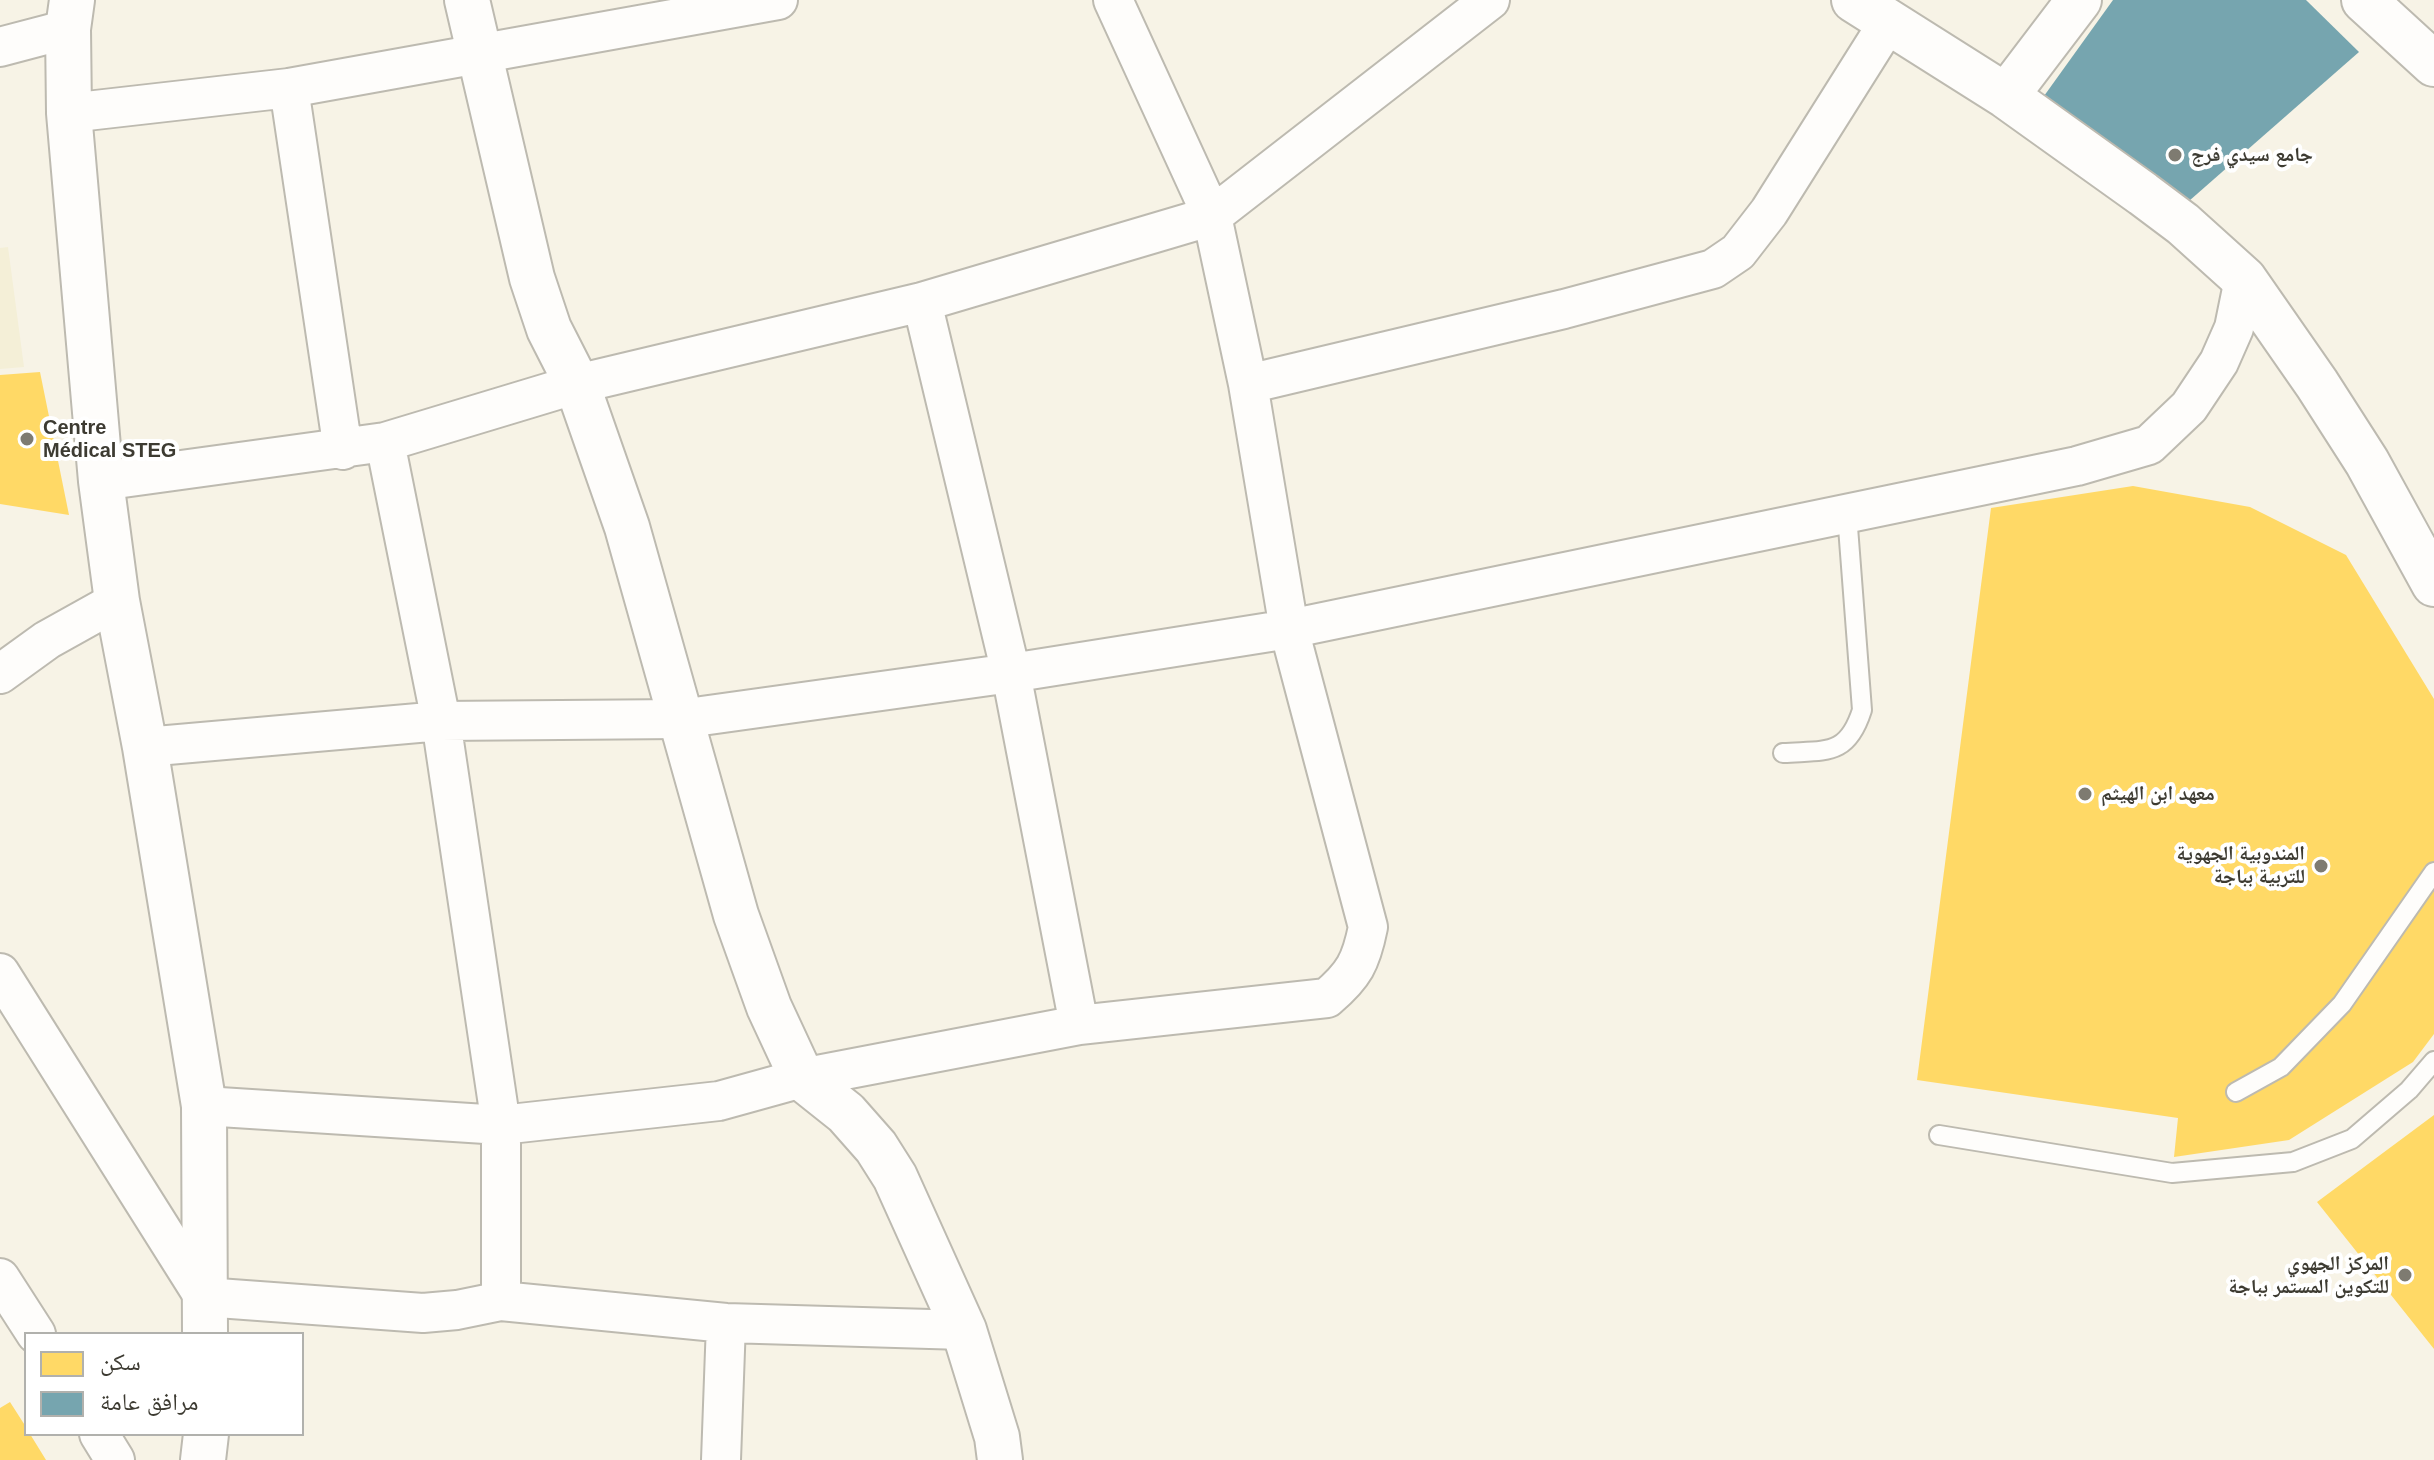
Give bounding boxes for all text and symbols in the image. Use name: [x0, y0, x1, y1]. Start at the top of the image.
place label: جامع سيدي فرج: [2191, 143, 2313, 167]
marker: جامع سيدي فرج: [2166, 146, 2184, 164]
place label: Centre Médical STEG: [43, 416, 176, 463]
marker: Centre Médical STEG: [18, 430, 36, 448]
place label: معهد ابن الهيثم: [2101, 782, 2215, 806]
marker: معهد ابن الهيثم: [2076, 785, 2094, 803]
place label: المندوبية الجهوية للتربية بباجة: [2177, 842, 2305, 889]
marker: المندوبية الجهوية للتربية بباجة: [2312, 857, 2330, 875]
place label: المركز الجهوي للتكوين المستمر بباجة: [2229, 1252, 2389, 1299]
marker: المركز الجهوي للتكوين المستمر بباجة: [2396, 1266, 2414, 1284]
legend: [24, 1332, 304, 1436]
text: سكن: [100, 1348, 141, 1375]
text: مرافق عامة: [100, 1388, 199, 1415]

